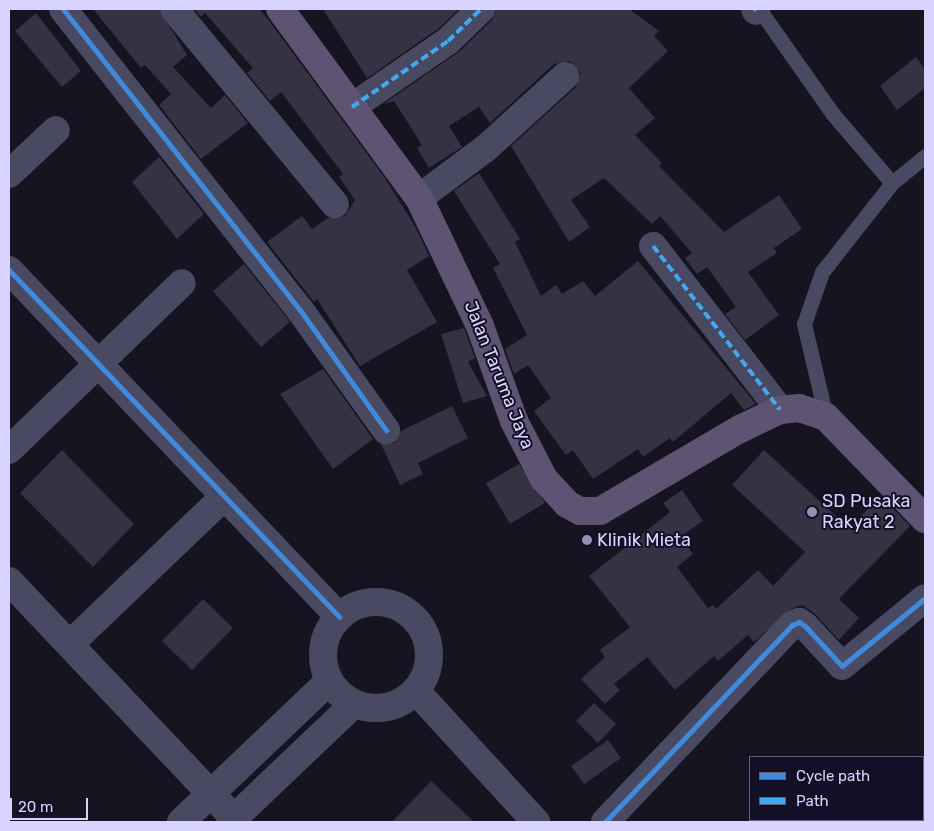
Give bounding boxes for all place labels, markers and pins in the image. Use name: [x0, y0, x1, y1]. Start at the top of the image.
place label: SD Pusaka Rakyat 2: [822, 491, 911, 534]
marker: SD Pusaka Rakyat 2: [806, 506, 818, 518]
place label: Klinik Mieta: [597, 529, 691, 551]
marker: Klinik Mieta: [581, 534, 593, 546]

